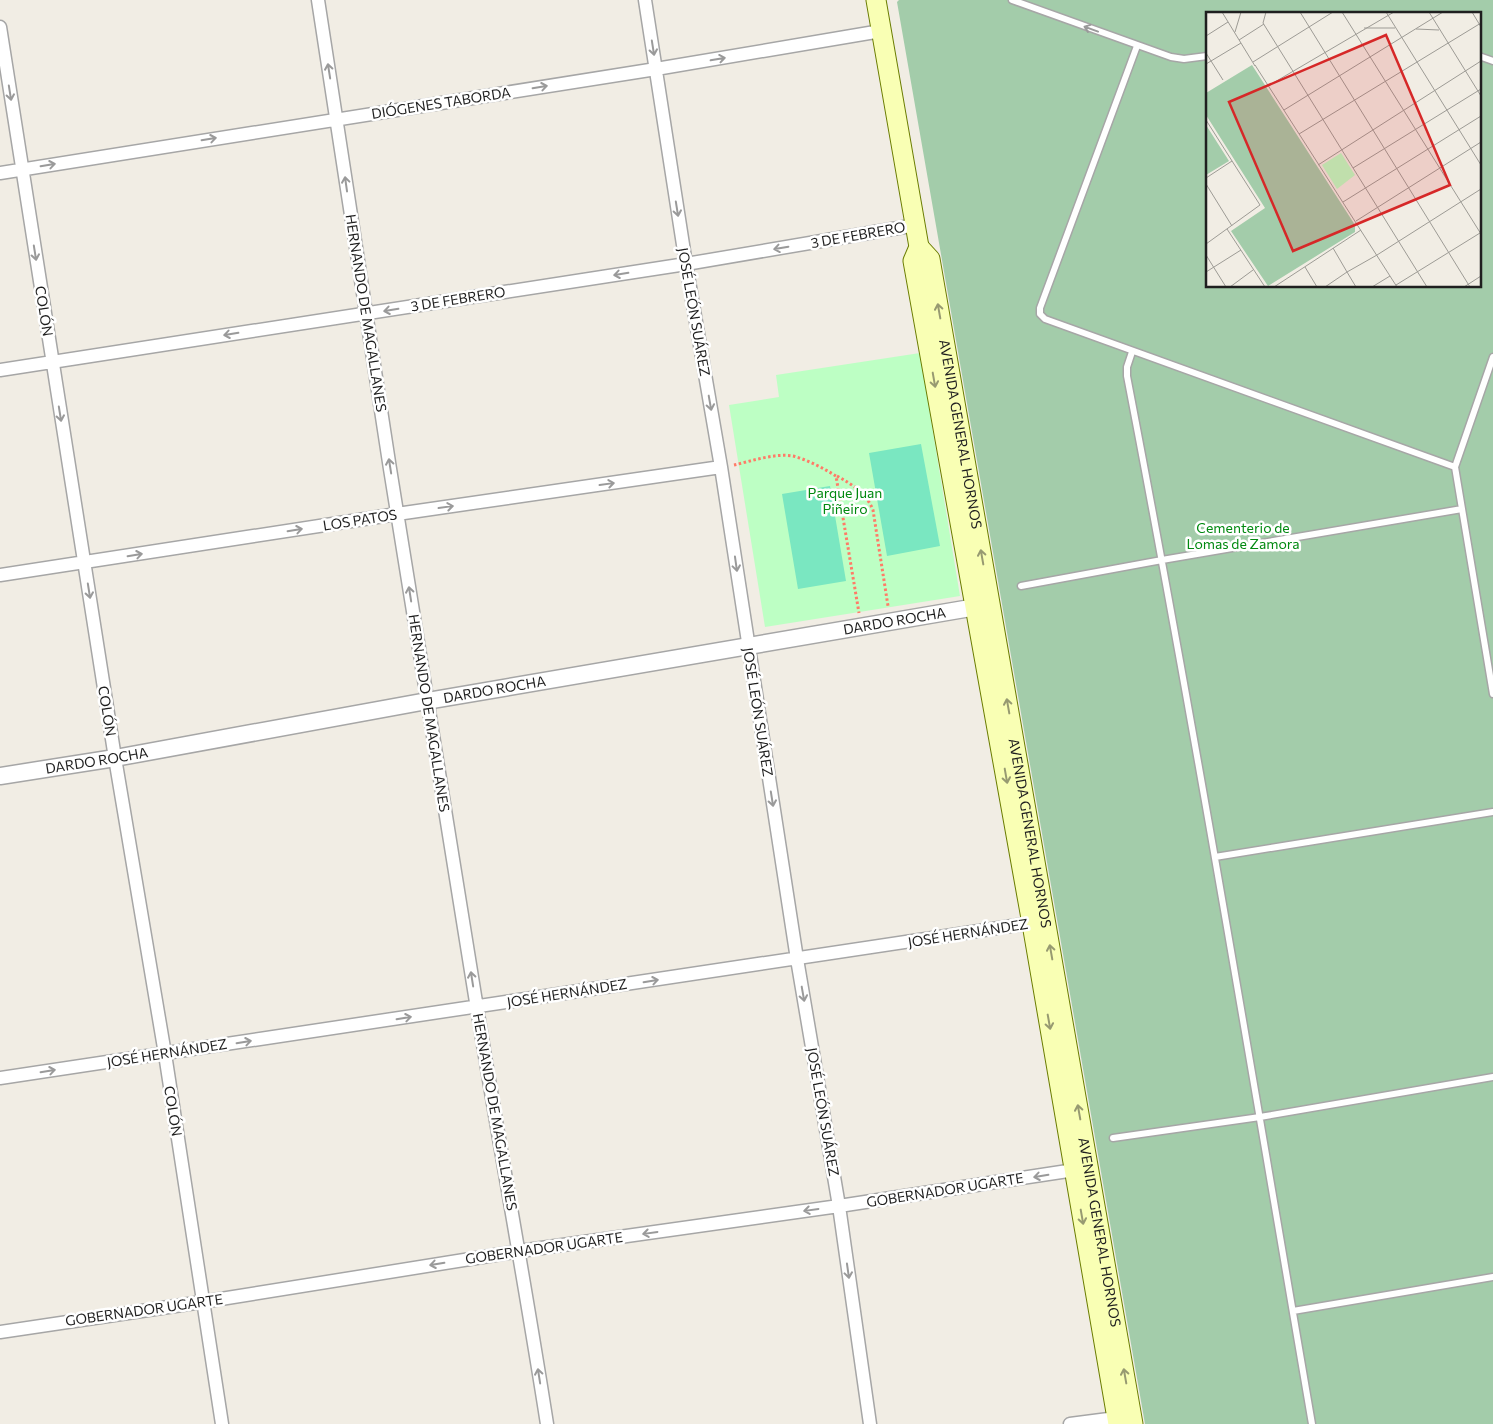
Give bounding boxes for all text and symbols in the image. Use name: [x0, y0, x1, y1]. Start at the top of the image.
inset map: [1206, 12, 1480, 288]
one-way arrow: [1084, 24, 1099, 33]
one-way arrow: [648, 40, 658, 56]
one-way arrow: [709, 53, 725, 63]
one-way arrow: [323, 63, 333, 79]
one-way arrow: [531, 82, 547, 92]
street label: DIÓGENES TABORDA: [370, 83, 512, 122]
one-way arrow: [6, 84, 16, 100]
one-way arrow: [200, 134, 216, 144]
one-way arrow: [40, 160, 56, 170]
one-way arrow: [340, 176, 350, 192]
one-way arrow: [673, 200, 683, 216]
street label: HERNANDO DE MAGALLANES: [342, 213, 391, 413]
street label: 3 DE FEBRERO: [809, 218, 906, 251]
one-way arrow: [774, 244, 790, 254]
one-way arrow: [30, 245, 40, 261]
street label: JOSÉ LEÓN SUÁREZ: [675, 246, 714, 378]
one-way arrow: [613, 270, 629, 280]
street label: 3 DE FEBRERO: [409, 283, 506, 314]
street label: COLÓN: [32, 285, 57, 337]
one-way arrow: [934, 303, 944, 319]
one-way arrow: [384, 305, 400, 315]
one-way arrow: [223, 330, 239, 340]
street label: AVENIDA GENERAL HORNOS: [936, 338, 986, 530]
one-way arrow: [930, 372, 940, 388]
one-way arrow: [706, 395, 716, 411]
one-way arrow: [56, 405, 66, 421]
one-way arrow: [384, 458, 394, 474]
one-way arrow: [598, 479, 614, 489]
park label: Parque Juan Piñeiro: [808, 484, 882, 517]
one-way arrow: [437, 502, 453, 512]
street label: LOS PATOS: [322, 505, 398, 534]
park label: Cementerio de Lomas de Zamora: [1186, 519, 1300, 552]
one-way arrow: [287, 524, 303, 534]
one-way arrow: [977, 549, 987, 565]
one-way arrow: [126, 550, 142, 560]
one-way arrow: [731, 556, 741, 572]
one-way arrow: [84, 583, 94, 599]
one-way arrow: [405, 586, 415, 602]
street label: DARDO ROCHA: [842, 603, 947, 638]
street label: HERNANDO DE MAGALLANES: [405, 613, 454, 813]
street label: JOSÉ LEÓN SUÁREZ: [740, 646, 777, 778]
street label: DARDO ROCHA: [442, 672, 547, 706]
street label: COLÓN: [95, 685, 120, 737]
one-way arrow: [1003, 698, 1013, 714]
street label: AVENIDA GENERAL HORNOS: [1006, 737, 1055, 929]
street label: DARDO ROCHA: [44, 743, 150, 777]
one-way arrow: [1001, 768, 1011, 784]
one-way arrow: [767, 791, 777, 807]
street label: JOSÉ HERNÁNDEZ: [906, 915, 1029, 950]
one-way arrow: [1046, 945, 1056, 961]
one-way arrow: [467, 971, 477, 987]
street label: JOSÉ HERNÁNDEZ: [505, 975, 628, 1010]
one-way arrow: [643, 975, 659, 985]
one-way arrow: [798, 986, 808, 1002]
one-way arrow: [396, 1012, 412, 1022]
street label: HERNANDO DE MAGALLANES: [470, 1012, 521, 1212]
one-way arrow: [1045, 1014, 1055, 1030]
street label: JOSÉ HERNÁNDEZ: [105, 1035, 228, 1070]
one-way arrow: [235, 1036, 251, 1046]
street label: JOSÉ LEÓN SUÁREZ: [804, 1046, 843, 1178]
one-way arrow: [40, 1066, 56, 1076]
street label: COLÓN: [161, 1085, 186, 1137]
one-way arrow: [1074, 1105, 1084, 1121]
street label: AVENIDA GENERAL HORNOS: [1075, 1136, 1125, 1328]
street label: GOBERNADOR UGARTE: [865, 1169, 1025, 1210]
one-way arrow: [1033, 1171, 1049, 1181]
one-way arrow: [803, 1205, 819, 1215]
one-way arrow: [1078, 1209, 1088, 1225]
street label: GOBERNADOR UGARTE: [464, 1228, 624, 1267]
one-way arrow: [642, 1228, 658, 1238]
one-way arrow: [430, 1260, 446, 1270]
one-way arrow: [843, 1263, 853, 1279]
street label: GOBERNADOR UGARTE: [64, 1290, 224, 1329]
one-way arrow: [534, 1368, 544, 1384]
one-way arrow: [1119, 1368, 1129, 1384]

